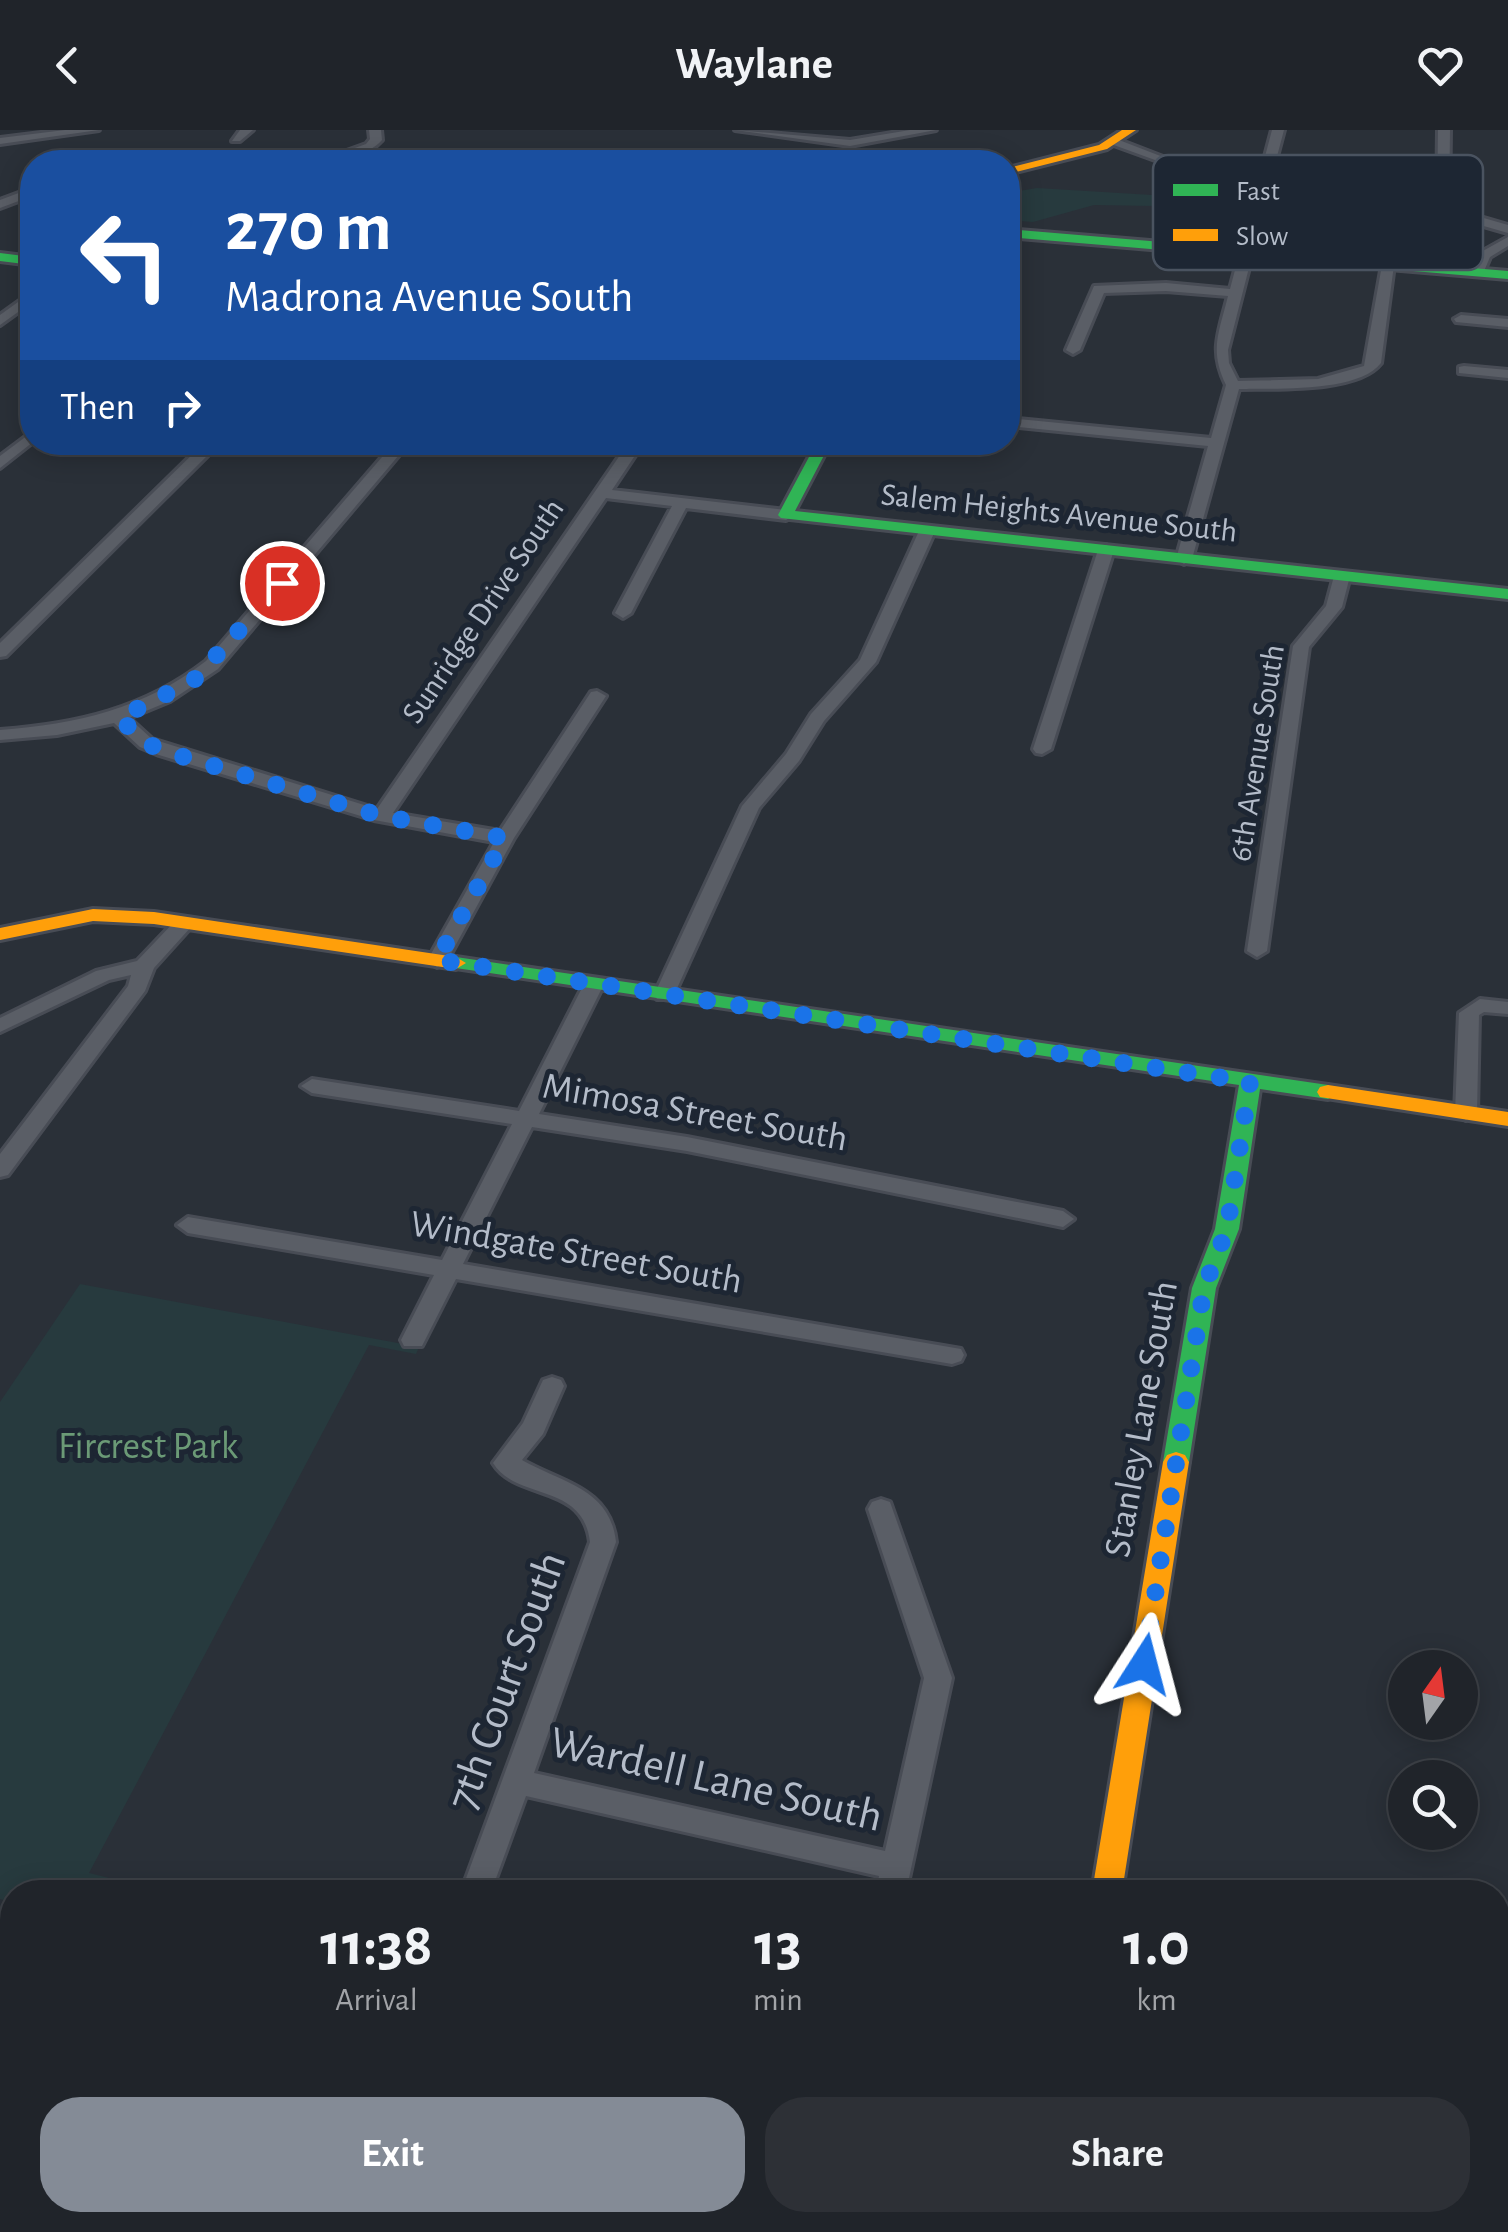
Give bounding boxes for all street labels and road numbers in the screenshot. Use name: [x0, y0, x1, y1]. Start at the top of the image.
street label: Salem Heights Avenue South: [879, 478, 1239, 548]
street label: Sunridge Drive South: [396, 493, 570, 729]
street label: 6th Avenue South: [1224, 642, 1290, 864]
street label: Mimosa Street South: [540, 1067, 850, 1159]
street label: Windgate Street South: [407, 1205, 745, 1301]
street label: Stanley Lane South: [1099, 1278, 1185, 1560]
street label: 7th Court South: [440, 1546, 574, 1816]
street label: Wardell Lane South: [545, 1720, 887, 1840]

